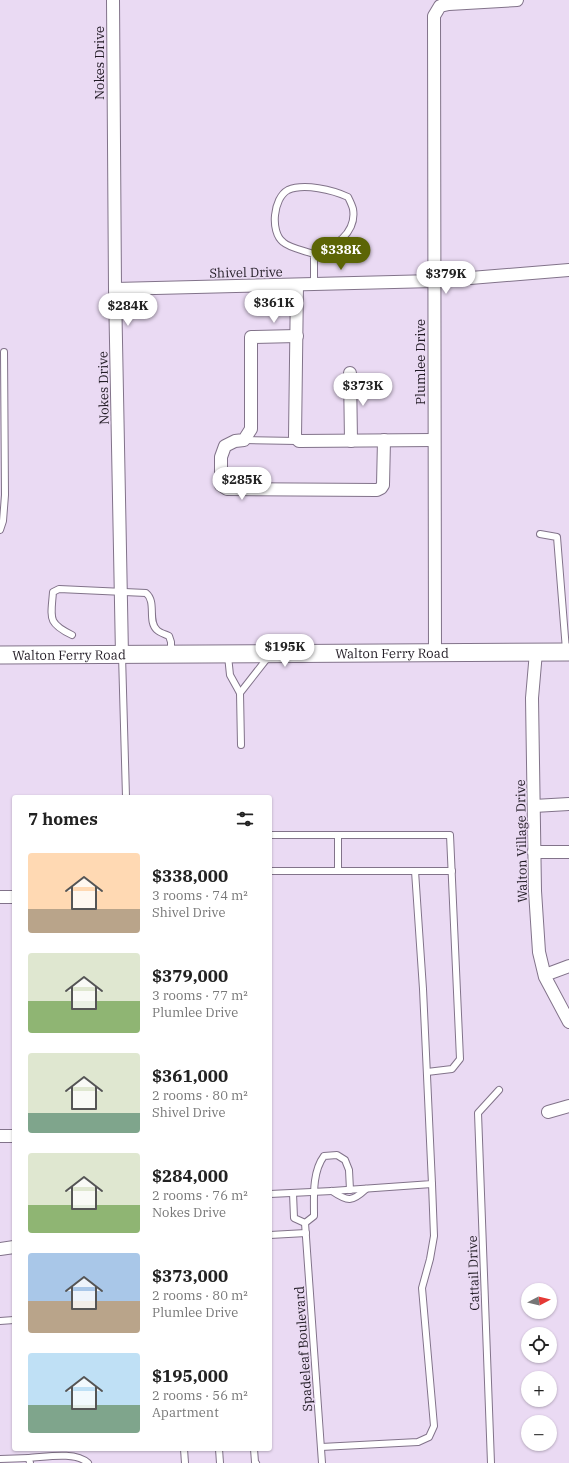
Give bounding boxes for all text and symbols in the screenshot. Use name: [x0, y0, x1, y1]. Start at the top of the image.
street label: Nokes Drive: [91, 26, 108, 100]
pin: $338K: [313, 237, 369, 271]
text: $338K: [320, 241, 362, 258]
pin: $379K: [418, 261, 474, 295]
street label: Shivel Drive: [209, 263, 283, 282]
text: $379K: [425, 265, 467, 282]
pin: $361K: [246, 290, 302, 324]
pin: $284K: [100, 293, 156, 327]
text: $361K: [253, 294, 295, 311]
text: $284K: [107, 297, 149, 314]
street label: Plumlee Drive: [412, 319, 429, 405]
street label: Nokes Drive: [94, 351, 113, 425]
pin: $373K: [335, 373, 391, 407]
text: $373K: [342, 377, 384, 394]
pin: $285K: [214, 467, 270, 501]
text: $285K: [221, 471, 263, 488]
pin: $195K: [257, 634, 313, 668]
text: $195K: [264, 638, 306, 655]
street label: Walton Ferry Road: [335, 645, 449, 662]
street label: Walton Ferry Road: [12, 646, 126, 664]
street label: Walton Village Drive: [512, 779, 531, 903]
text: 7 homes: [28, 808, 98, 830]
icon: filters: [234, 808, 256, 830]
text: $338,000: [152, 865, 228, 887]
icon: home: [60, 869, 108, 917]
text: 3 rooms · 74 m²: [152, 887, 248, 904]
text: Shivel Drive: [152, 904, 225, 921]
text: $379,000: [152, 965, 228, 987]
icon: home: [60, 969, 108, 1017]
text: 3 rooms · 77 m²: [152, 987, 248, 1004]
text: Plumlee Drive: [152, 1004, 238, 1021]
text: $361,000: [152, 1065, 228, 1087]
icon: home: [60, 1069, 108, 1117]
text: 2 rooms · 80 m²: [152, 1087, 248, 1104]
text: Shivel Drive: [152, 1104, 225, 1121]
text: $284,000: [152, 1165, 228, 1187]
icon: home: [60, 1169, 108, 1217]
text: 2 rooms · 76 m²: [152, 1187, 248, 1204]
text: Nokes Drive: [152, 1204, 226, 1221]
street label: Cattail Drive: [464, 1235, 483, 1311]
text: $373,000: [152, 1265, 228, 1287]
icon: home: [60, 1269, 108, 1317]
north arrow: [521, 1283, 557, 1319]
map controls: [521, 1283, 557, 1451]
street label: Spadeleaf Boulevard: [291, 1286, 316, 1412]
text: 2 rooms · 80 m²: [152, 1287, 248, 1304]
text: Plumlee Drive: [152, 1304, 238, 1321]
button: locate: [521, 1327, 557, 1363]
text: $195,000: [152, 1365, 228, 1387]
icon: home: [60, 1369, 108, 1417]
button: +: [521, 1371, 557, 1407]
text: 2 rooms · 56 m²: [152, 1387, 248, 1404]
text: Apartment: [152, 1404, 219, 1421]
button: −: [521, 1415, 557, 1451]

